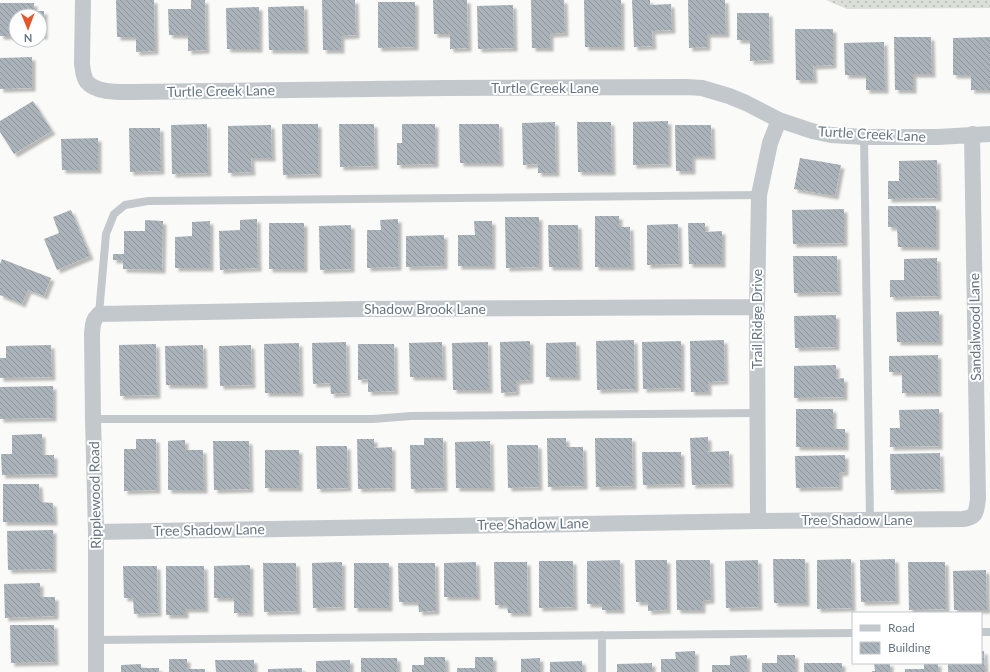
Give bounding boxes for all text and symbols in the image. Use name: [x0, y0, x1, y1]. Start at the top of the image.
north arrow: [8, 8, 48, 48]
text: N: [24, 32, 33, 45]
street label: Turtle Creek Lane: [491, 79, 599, 96]
street label: Turtle Creek Lane: [167, 81, 275, 100]
street label: Turtle Creek Lane: [818, 122, 926, 145]
street label: Trail Ridge Drive: [748, 269, 765, 369]
street label: Sandalwood Lane: [965, 273, 984, 381]
street label: Shadow Brook Lane: [364, 300, 486, 317]
street label: Ripplewood Road: [85, 441, 104, 549]
street label: Tree Shadow Lane: [801, 511, 913, 528]
street label: Tree Shadow Lane: [477, 514, 589, 533]
street label: Tree Shadow Lane: [153, 520, 265, 539]
legend: [852, 612, 982, 664]
text: Road: [888, 620, 915, 635]
text: Building: [888, 640, 931, 655]

